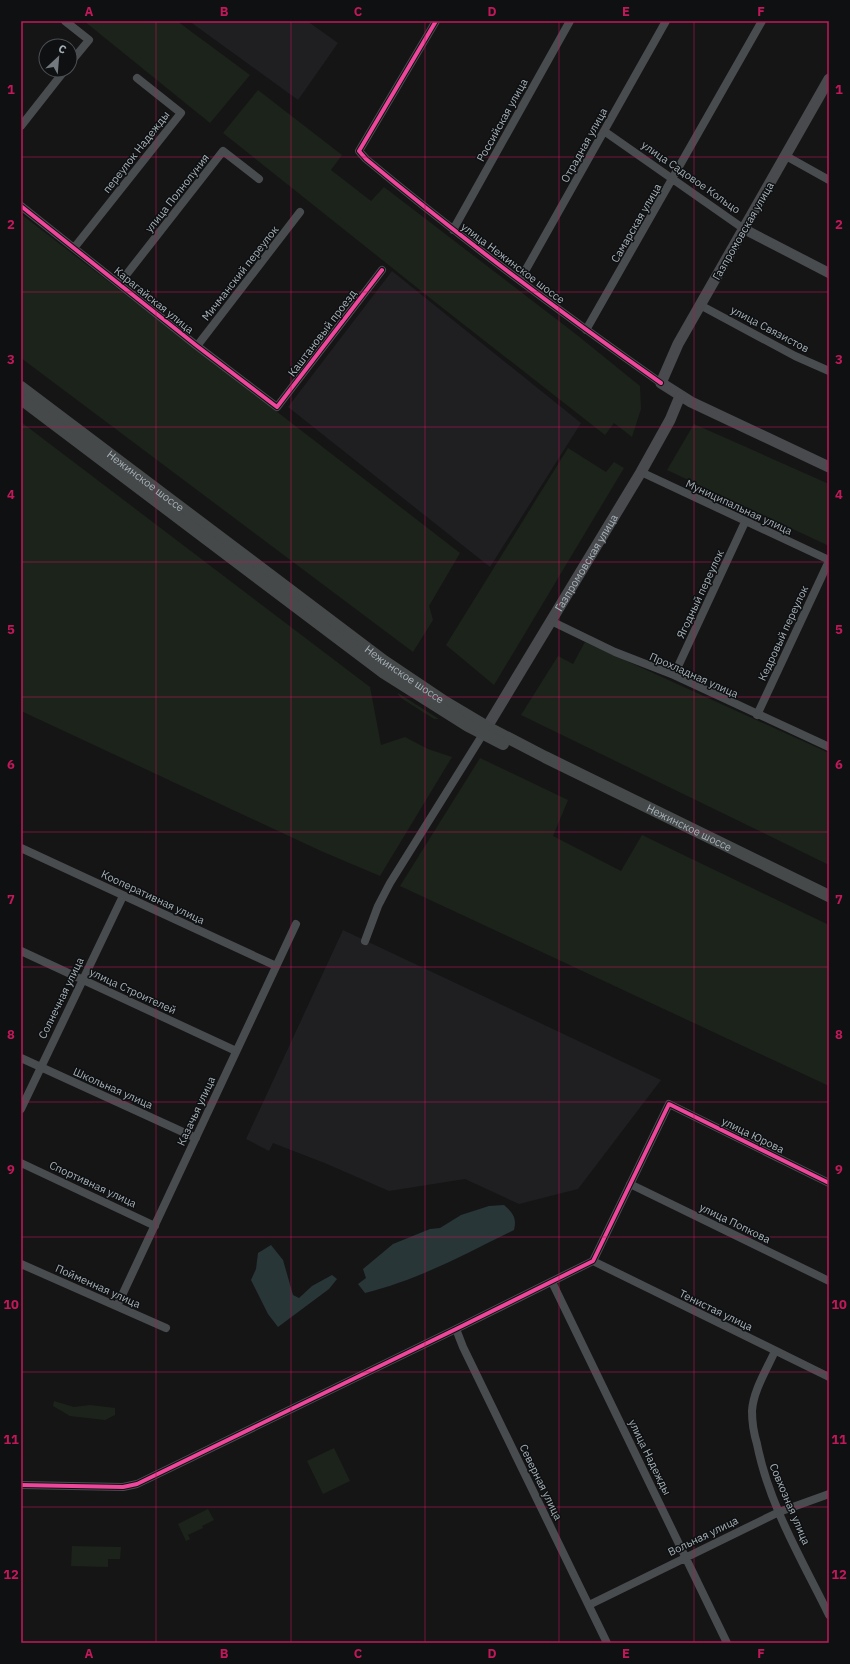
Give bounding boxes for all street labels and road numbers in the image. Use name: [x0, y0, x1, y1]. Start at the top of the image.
street label: Российская улица: [473, 76, 531, 164]
street label: Отрадная улица: [558, 105, 610, 185]
street label: переулок Надежды: [100, 108, 172, 196]
street label: улица Садовое Кольцо: [639, 138, 743, 216]
street label: улица Полнолуния: [142, 151, 212, 235]
street label: Газпромовская улица: [709, 179, 777, 283]
street label: Самарская улица: [608, 181, 664, 265]
street label: улица Нежинское шоссе: [458, 219, 568, 307]
street label: Мичманский переулок: [199, 223, 281, 323]
street label: Карагайская улица: [111, 264, 197, 337]
street label: Каштановый проезд: [285, 286, 360, 379]
street label: улица Связистов: [728, 302, 812, 356]
street label: Нежинское шоссе: [104, 447, 187, 515]
street label: Муниципальная улица: [683, 476, 795, 538]
street label: Газпромовская улица: [552, 511, 621, 614]
street label: Ягодный переулок: [673, 547, 727, 641]
street label: Кедровый переулок: [755, 583, 811, 683]
street label: Нежинское шоссе: [362, 642, 447, 706]
street label: Прохладная улица: [647, 649, 741, 701]
street label: Нежинское шоссе: [644, 801, 734, 854]
street label: Кооперативная улица: [99, 867, 207, 927]
street label: Солнечная улица: [35, 955, 87, 1041]
street label: улица Строителей: [87, 965, 179, 1017]
street label: Школьная улица: [71, 1064, 155, 1112]
street label: Казачья улица: [174, 1074, 218, 1148]
street label: улица Юрова: [719, 1114, 787, 1156]
street label: Спортивная улица: [47, 1158, 139, 1210]
street label: улица Попкова: [697, 1200, 773, 1246]
street label: Пойменная улица: [53, 1261, 143, 1311]
street label: Тенистая улица: [677, 1286, 755, 1334]
street label: улица Надежды: [626, 1417, 674, 1497]
street label: Северная улица: [517, 1442, 565, 1522]
street label: Совхозная улица: [767, 1461, 814, 1547]
street label: Вольная улица: [666, 1513, 741, 1559]

